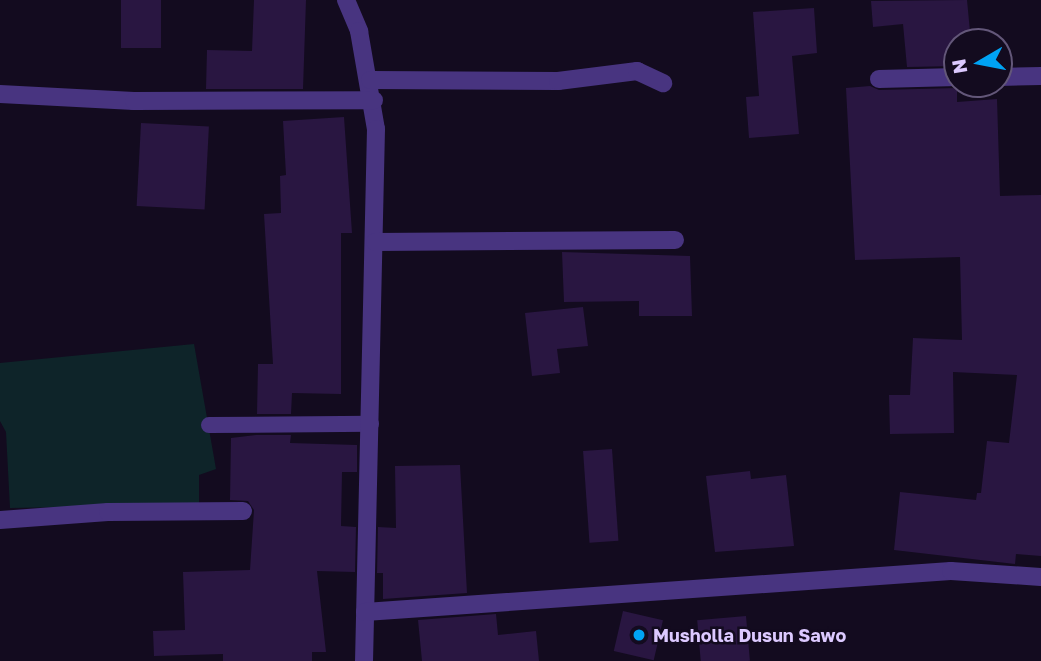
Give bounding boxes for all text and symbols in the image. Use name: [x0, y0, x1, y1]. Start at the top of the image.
north arrow: [943, 28, 1013, 98]
text: N: [946, 57, 971, 76]
place label: Musholla Dusun Sawo: [653, 624, 846, 646]
marker: Musholla Dusun Sawo: [631, 627, 647, 643]

